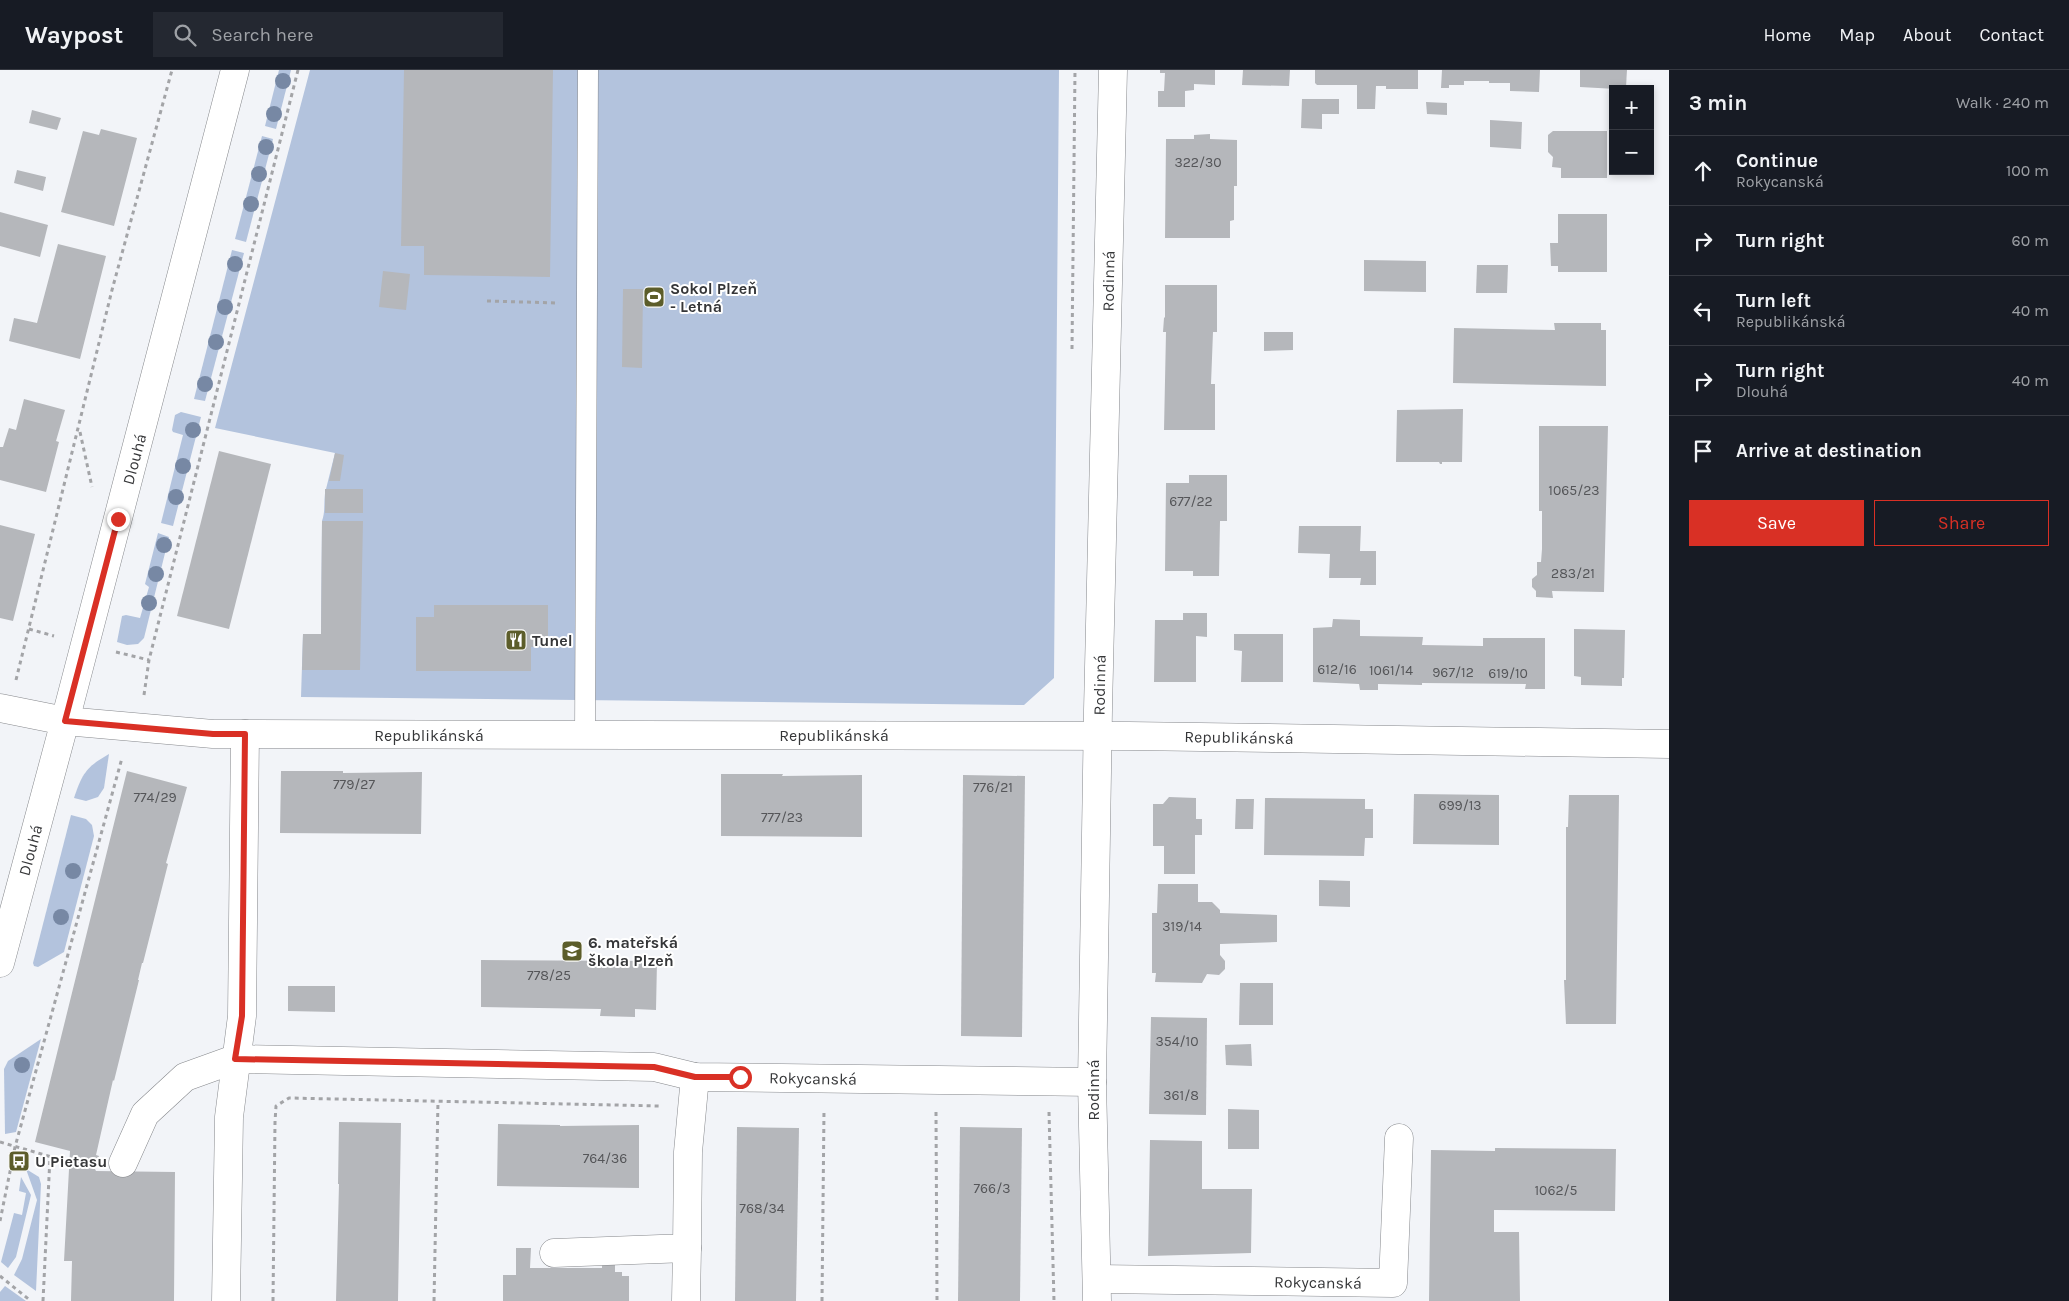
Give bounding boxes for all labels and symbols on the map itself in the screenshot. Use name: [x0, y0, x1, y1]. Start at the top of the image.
house number: 322/30: [1174, 154, 1222, 171]
street label: Rodinná: [1098, 250, 1119, 312]
place label: Sokol Plzeň - Letná: [670, 279, 757, 316]
sports icon: Sokol Plzeň - Letná: [642, 285, 666, 309]
street label: Dlouhá: [119, 432, 150, 487]
house number: 1065/23: [1548, 482, 1600, 499]
house number: 677/22: [1169, 493, 1213, 510]
route end: [107, 508, 130, 531]
house number: 283/21: [1551, 565, 1595, 582]
restaurant icon: Tunel: [504, 628, 528, 652]
place label: Tunel: [532, 631, 573, 650]
street label: Rodinná: [1089, 654, 1110, 716]
house number: 612/16: [1317, 661, 1357, 678]
house number: 1061/14: [1369, 662, 1413, 679]
house number: 967/12: [1432, 664, 1474, 681]
house number: 619/10: [1488, 665, 1528, 682]
street label: Republikánská: [374, 726, 484, 745]
street label: Republikánská: [779, 726, 889, 745]
street label: Republikánská: [1184, 727, 1294, 748]
house number: 779/27: [333, 776, 375, 793]
house number: 776/21: [973, 779, 1013, 796]
house number: 774/29: [133, 789, 177, 806]
house number: 699/13: [1438, 797, 1482, 814]
house number: 777/23: [761, 809, 803, 826]
street label: Dlouhá: [15, 823, 46, 878]
house number: 319/14: [1162, 918, 1202, 935]
place label: 6. mateřská škola Plzeň: [588, 933, 678, 970]
school or university icon: 6. mateřská škola Plzeň: [560, 939, 584, 963]
house number: 778/25: [527, 967, 571, 984]
house number: 354/10: [1156, 1033, 1198, 1050]
street label: Rodinná: [1084, 1060, 1103, 1120]
route start: [729, 1066, 752, 1089]
street label: Rokycanská: [769, 1068, 857, 1089]
house number: 361/8: [1163, 1087, 1199, 1104]
bus stop icon: U Pietasu: [7, 1149, 31, 1173]
house number: 764/36: [583, 1150, 627, 1167]
place label: U Pietasu: [35, 1152, 107, 1171]
house number: 766/3: [974, 1180, 1010, 1197]
house number: 1062/5: [1534, 1182, 1578, 1199]
house number: 768/34: [739, 1200, 785, 1217]
street label: Rokycanská: [1274, 1272, 1362, 1293]

